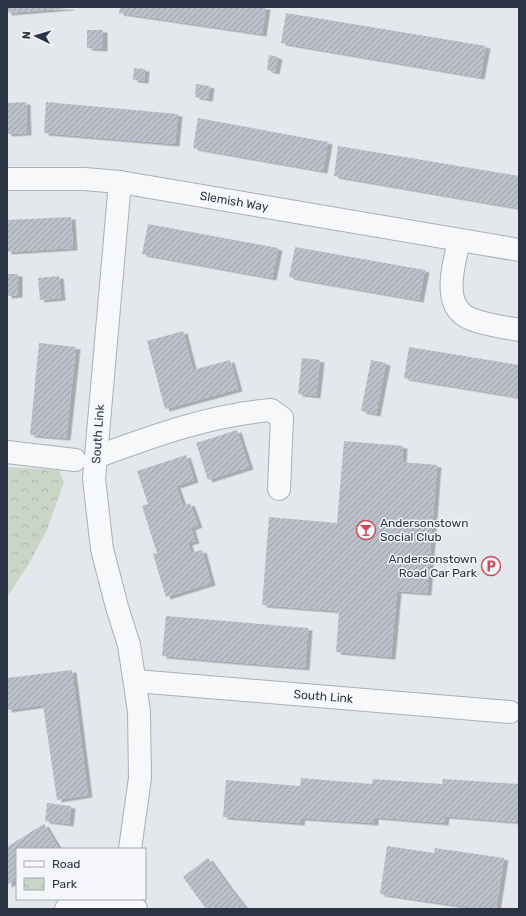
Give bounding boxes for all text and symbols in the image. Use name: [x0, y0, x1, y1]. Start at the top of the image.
north arrow: [16, 16, 56, 56]
text: N: [20, 31, 33, 40]
street label: Slemish Way: [199, 189, 270, 214]
street label: South Link: [89, 403, 107, 464]
place label: Andersonstown Social Club: [380, 516, 468, 544]
bar icon: Andersonstown Social Club: [355, 519, 377, 541]
place label: Andersonstown Road Car Park: [389, 552, 478, 580]
parking icon: Andersonstown Road Car Park: [480, 555, 502, 577]
street label: South Link: [293, 687, 354, 706]
legend: [16, 848, 146, 900]
text: Road: [52, 857, 80, 871]
text: Park: [52, 877, 78, 891]

